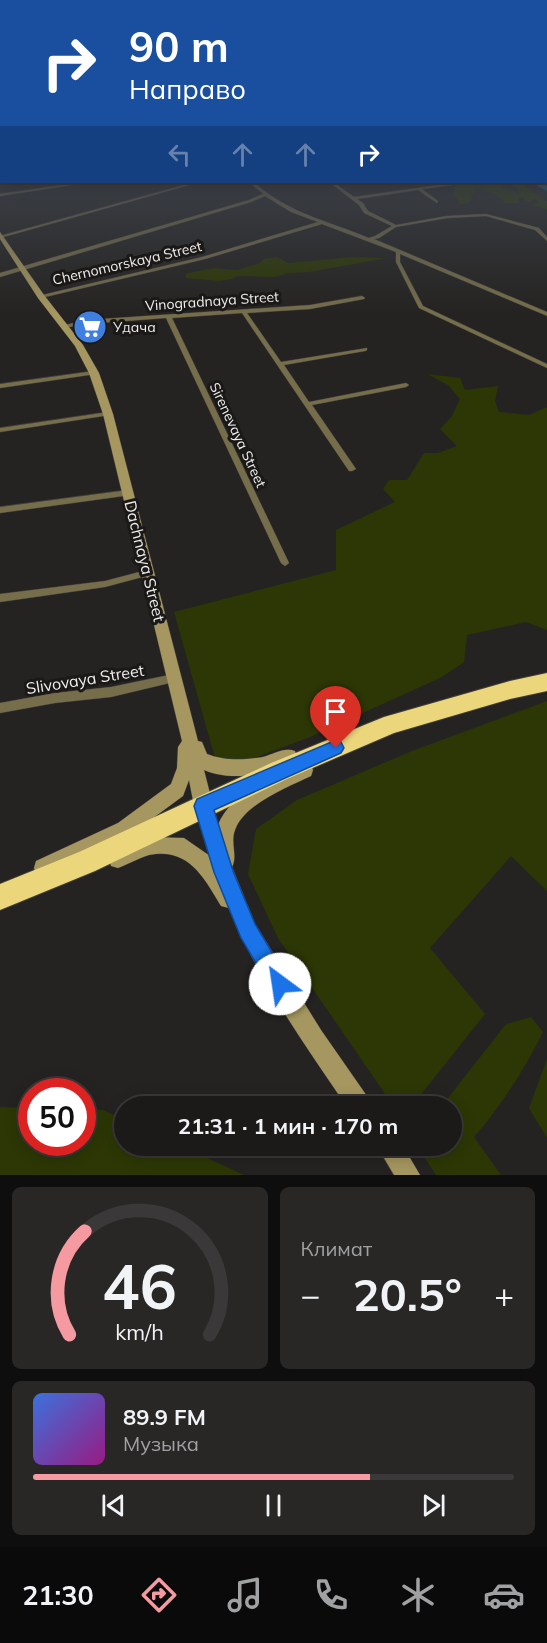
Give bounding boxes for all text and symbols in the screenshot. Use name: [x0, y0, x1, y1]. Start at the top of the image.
text: 90 m: [129, 20, 229, 73]
icon: right: [30, 24, 108, 102]
text: Направо: [129, 72, 246, 106]
icon: left: [163, 138, 196, 171]
icon: ahead: [226, 138, 259, 171]
icon: ahead: [289, 138, 322, 171]
icon: right: [352, 138, 385, 171]
street label: Chernomorskaya Street: [51, 237, 203, 289]
street label: Vinogradnaya Street: [144, 287, 280, 315]
supermarket icon: Удача: [72, 309, 108, 345]
place label: Удача: [112, 318, 156, 336]
street label: Sirenevaya Street: [206, 379, 270, 491]
street label: Dachnaya Street: [120, 498, 170, 624]
street label: Slivovaya Street: [25, 660, 146, 698]
pin: [310, 686, 361, 748]
icon: arrive: [319, 695, 352, 728]
position arrow: [248, 952, 312, 1016]
speed limit sign: 50: [18, 1078, 96, 1156]
text: 21:31 · 1 мин · 170 m: [178, 1112, 398, 1140]
text: Климат: [301, 1236, 372, 1261]
text: 46: [102, 1246, 177, 1325]
text: 20.5°: [353, 1266, 462, 1322]
text: −: [301, 1274, 320, 1315]
text: +: [494, 1274, 514, 1315]
text: km/h: [115, 1318, 164, 1345]
text: 89.9 FM: [123, 1403, 206, 1431]
text: Музыка: [123, 1431, 199, 1456]
icon: previous: [97, 1489, 130, 1522]
icon: pause: [257, 1489, 290, 1522]
icon: next: [417, 1489, 450, 1522]
icon: directions: [138, 1574, 180, 1616]
icon: music: [224, 1574, 266, 1616]
icon: phone: [310, 1574, 352, 1616]
icon: climate: [397, 1574, 439, 1616]
icon: car: [483, 1574, 525, 1616]
text: 21:30: [22, 1578, 94, 1612]

